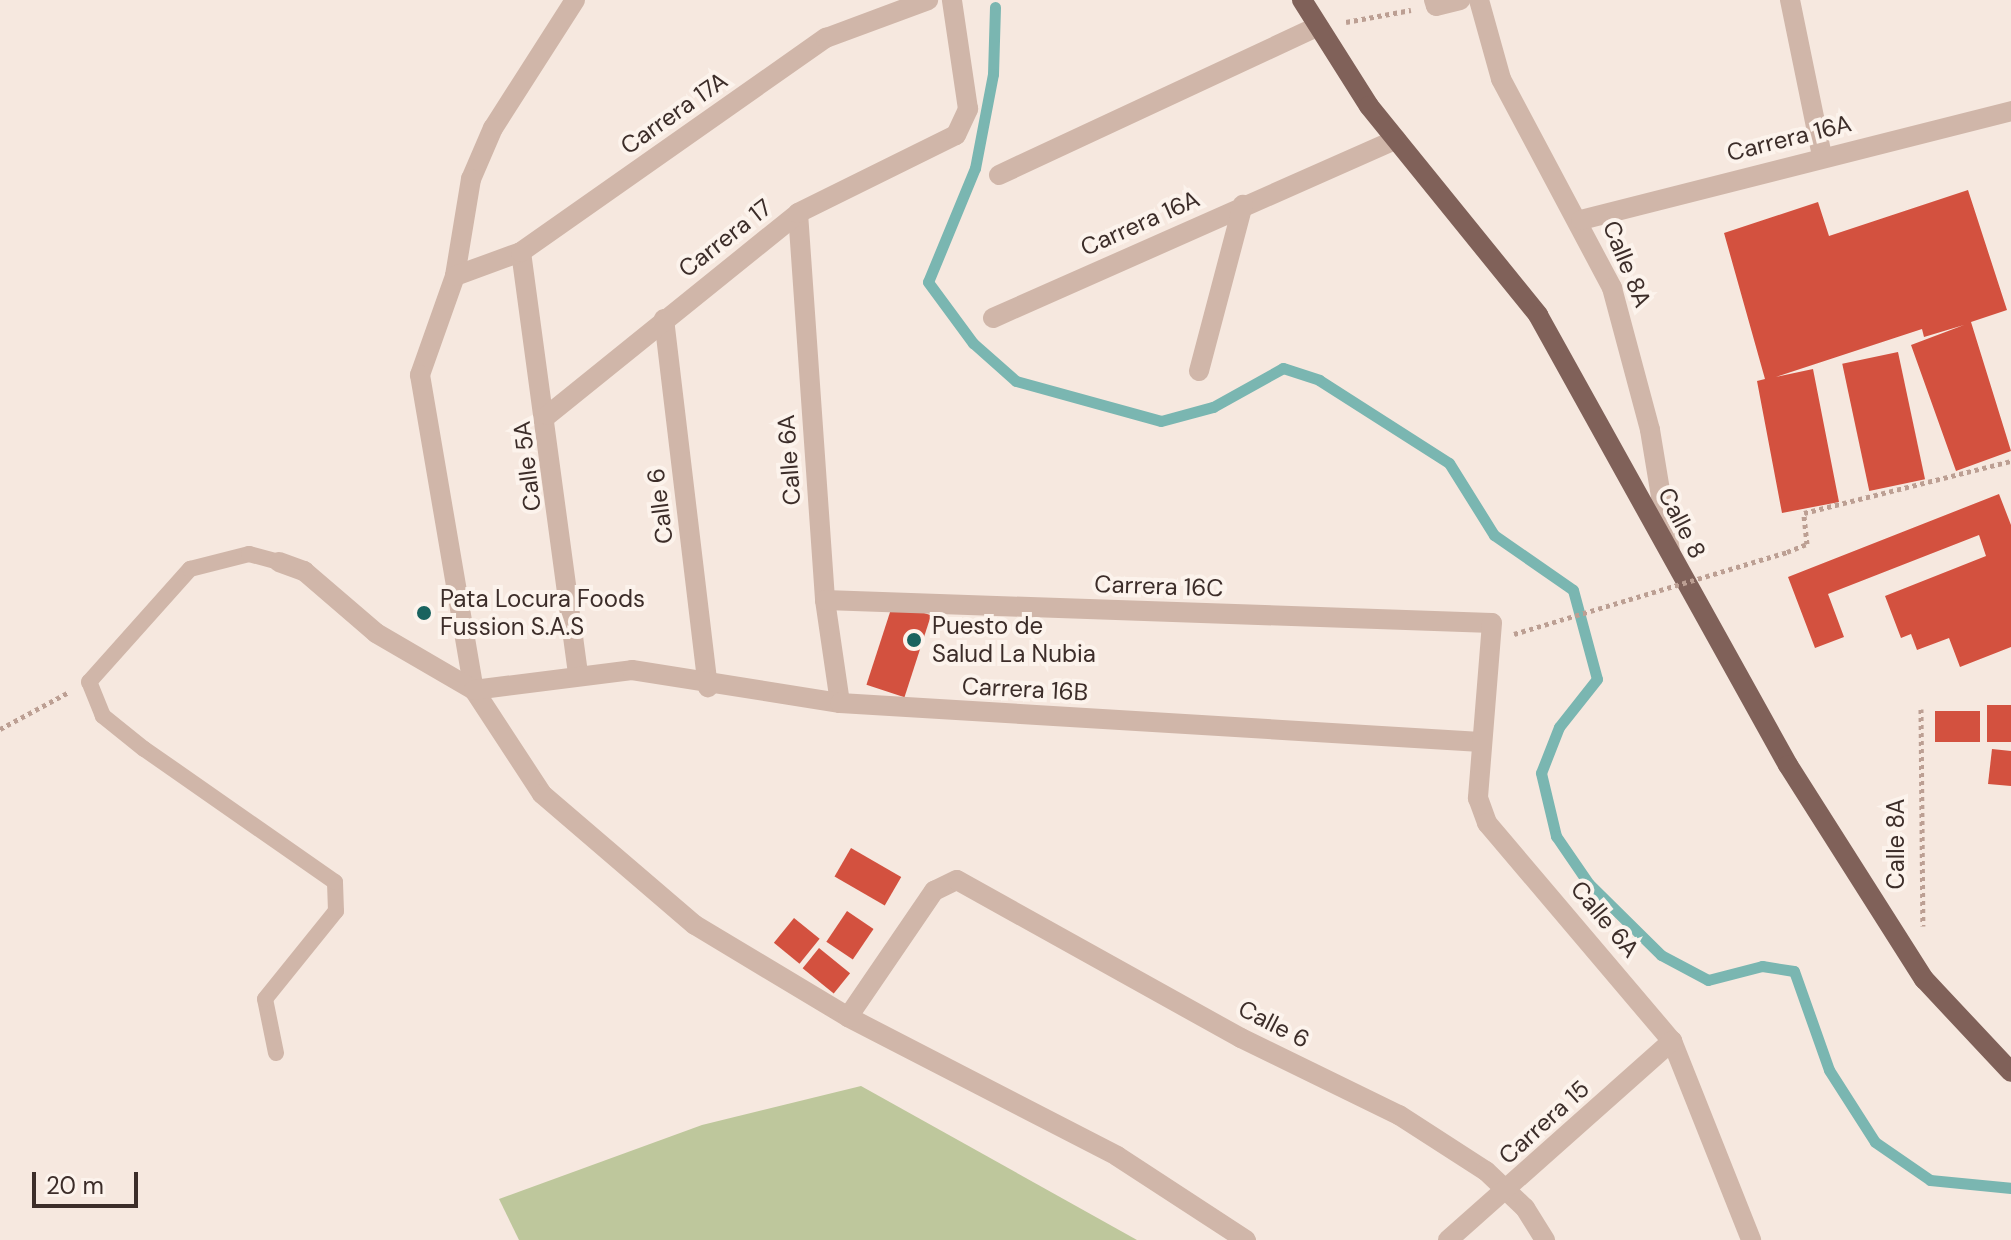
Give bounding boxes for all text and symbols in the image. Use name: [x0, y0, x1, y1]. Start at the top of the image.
street label: Carrera 17A: [615, 66, 733, 160]
street label: Carrera 16A: [1724, 109, 1854, 167]
street label: Carrera 16A: [1076, 184, 1204, 262]
street label: Carrera 17: [673, 193, 777, 283]
street label: Calle 8A: [1597, 217, 1657, 311]
street label: Calle 6A: [771, 414, 807, 506]
street label: Calle 5A: [507, 419, 547, 513]
street label: Calle 6: [641, 467, 679, 545]
street label: Calle 8: [1652, 483, 1712, 563]
street label: Carrera 16C: [1094, 569, 1224, 603]
place label: Pata Locura Foods Fussion S.A.S: [440, 585, 645, 641]
marker: Pata Locura Foods Fussion S.A.S: [415, 604, 433, 622]
place label: Puesto de Salud La Nubia: [932, 612, 1096, 668]
marker: Puesto de Salud La Nubia: [903, 629, 925, 651]
street label: Carrera 16B: [961, 671, 1089, 707]
street label: Calle 8A: [1882, 799, 1910, 889]
street label: Calle 6A: [1565, 875, 1645, 963]
street label: Calle 6: [1234, 994, 1314, 1054]
street label: Carrera 15: [1493, 1074, 1595, 1170]
scale bar: [36, 1156, 142, 1206]
text: 20 m: [46, 1170, 104, 1201]

